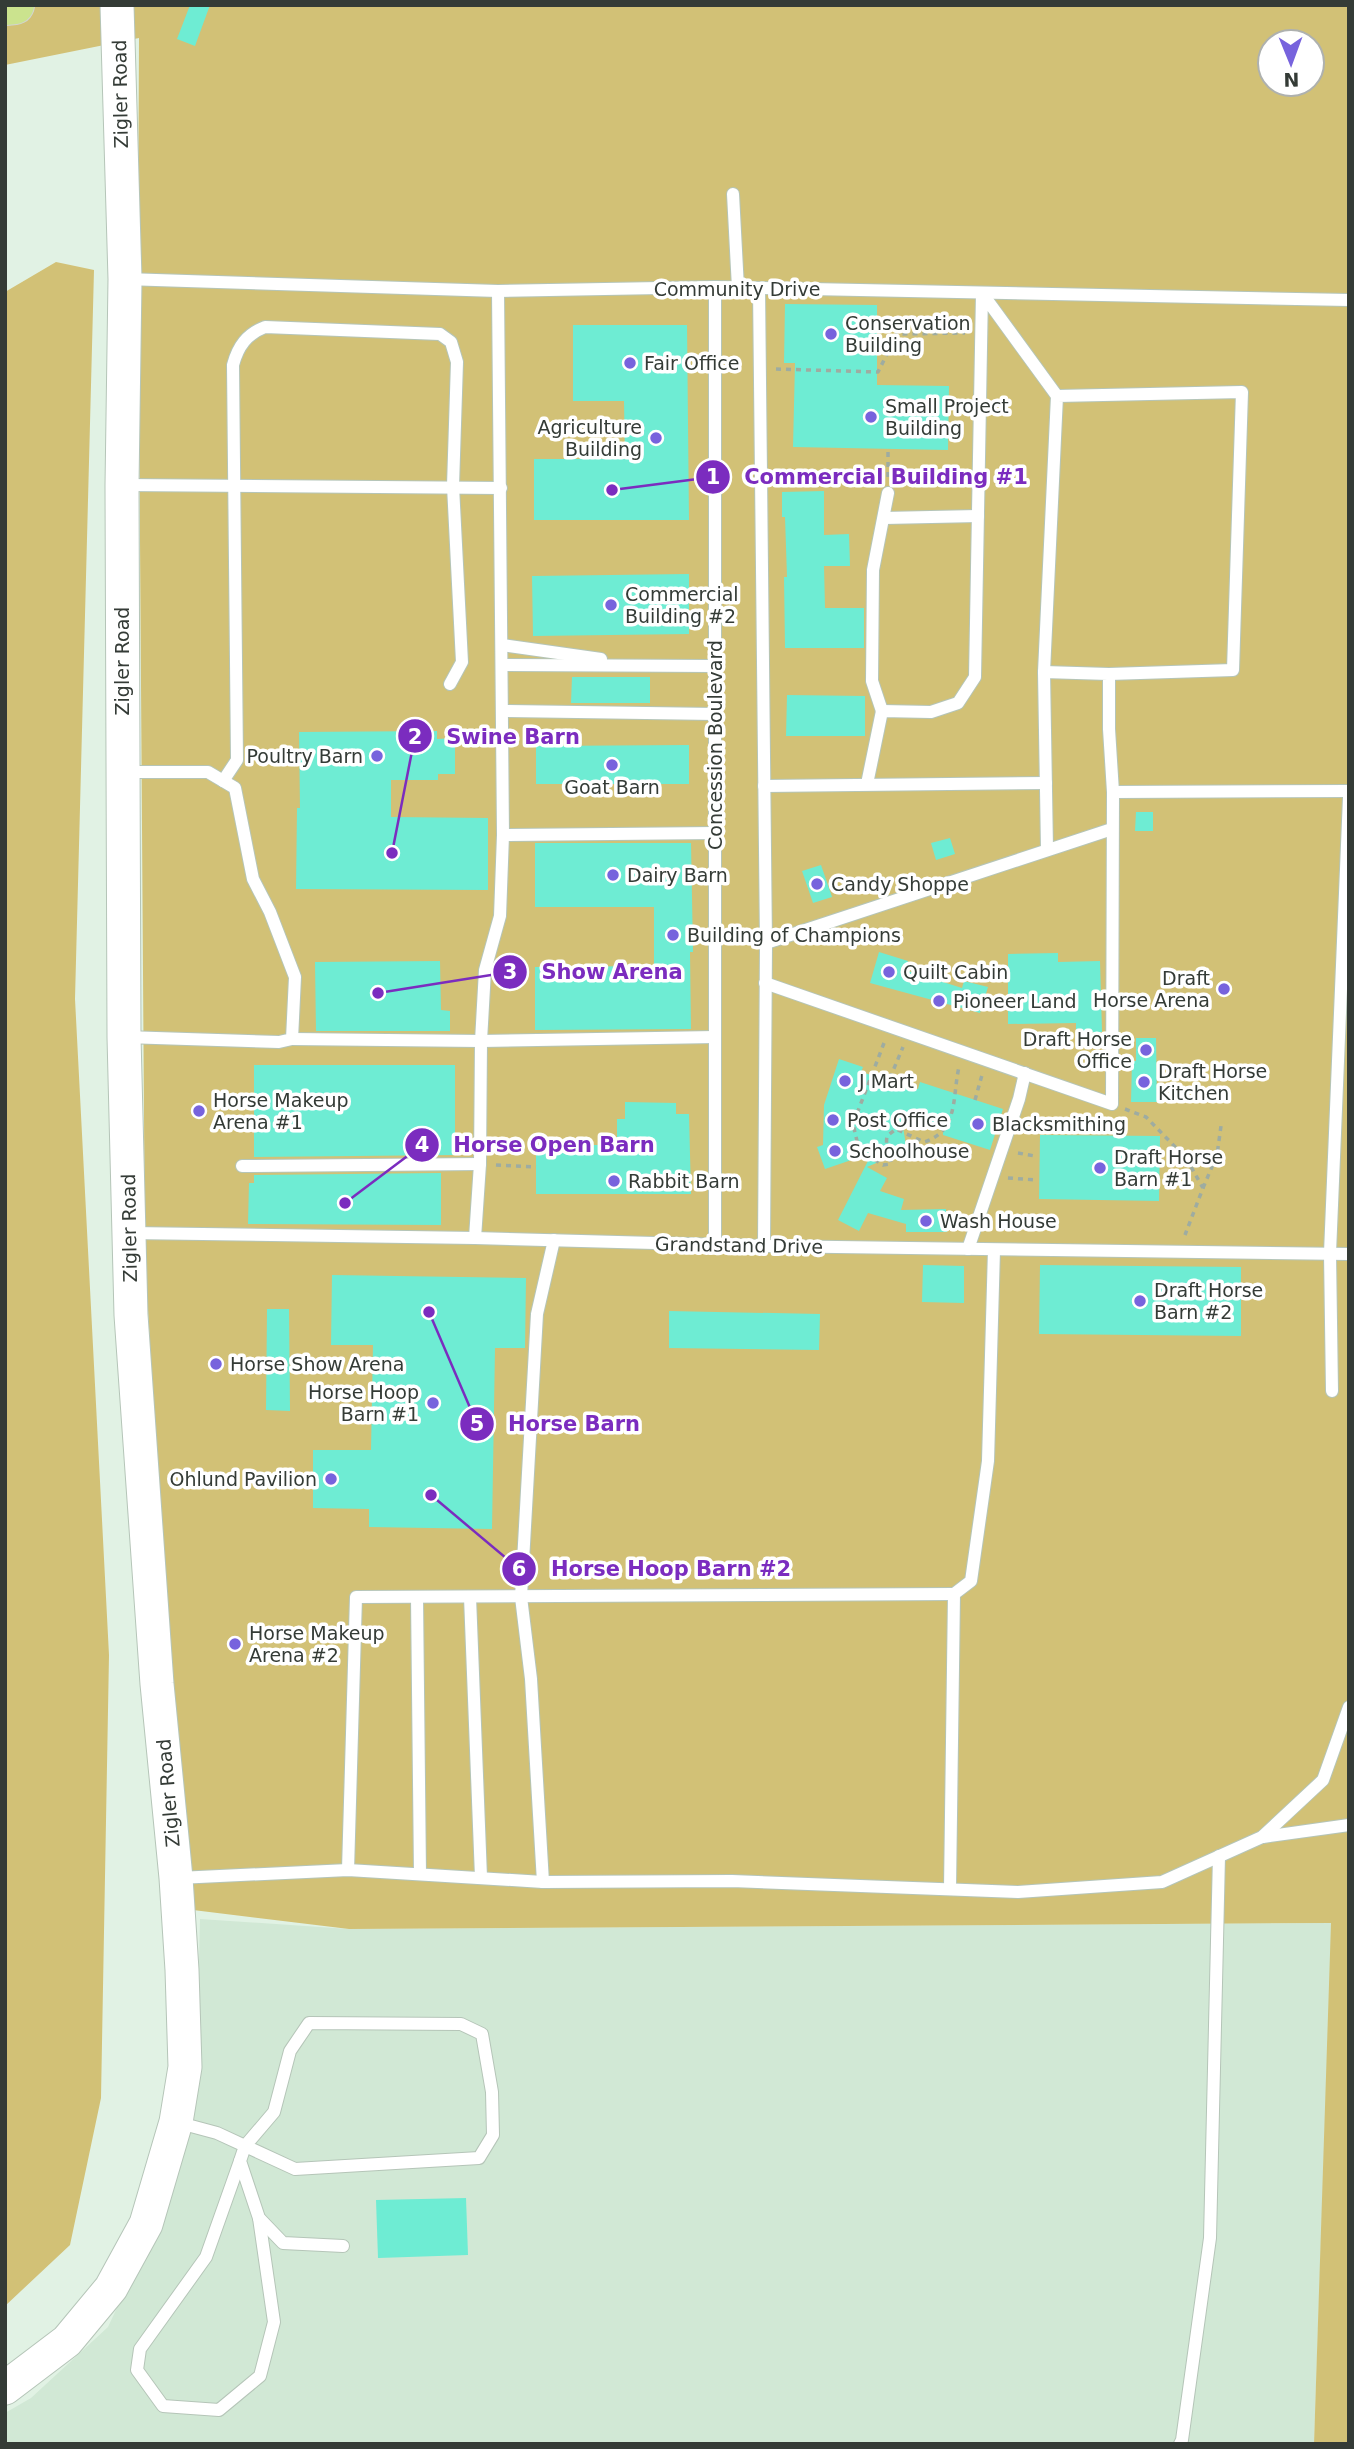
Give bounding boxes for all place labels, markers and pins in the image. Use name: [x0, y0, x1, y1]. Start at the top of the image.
place label: Conservation Building: [845, 312, 971, 356]
marker: Conservation Building: [823, 326, 839, 342]
place label: Fair Office: [644, 352, 739, 374]
marker: Fair Office: [622, 355, 638, 371]
place label: Small Project Building: [885, 395, 1009, 439]
marker: Small Project Building: [863, 409, 879, 425]
place label: Agriculture Building: [538, 416, 642, 460]
marker: Agriculture Building: [648, 430, 664, 446]
callout: Commercial Building #1: [696, 456, 1042, 498]
place label: Commercial Building #2: [625, 583, 739, 627]
marker: Commercial Building #2: [603, 597, 619, 613]
callout: Swine Barn: [397, 715, 594, 757]
place label: Poultry Barn: [247, 745, 363, 767]
marker: Poultry Barn: [369, 748, 385, 764]
marker: Goat Barn: [604, 757, 620, 773]
place label: Goat Barn: [564, 776, 660, 798]
place label: Dairy Barn: [627, 864, 728, 886]
marker: Dairy Barn: [605, 867, 621, 883]
place label: Candy Shoppe: [831, 873, 969, 895]
marker: Candy Shoppe: [809, 876, 825, 892]
place label: Building of Champions: [687, 924, 901, 946]
marker: Building of Champions: [665, 927, 681, 943]
callout: Show Arena: [492, 951, 697, 993]
place label: Quilt Cabin: [903, 961, 1008, 983]
marker: Quilt Cabin: [881, 964, 897, 980]
place label: Draft Horse Arena: [1093, 967, 1210, 1011]
marker: Draft Horse Arena: [1216, 981, 1232, 997]
place label: Pioneer Land: [953, 990, 1077, 1012]
marker: Pioneer Land: [931, 993, 947, 1009]
place label: Draft Horse Office: [1023, 1028, 1132, 1072]
marker: Draft Horse Office: [1138, 1042, 1154, 1058]
place label: Draft Horse Kitchen: [1158, 1060, 1267, 1104]
place label: J Mart: [858, 1070, 914, 1092]
marker: J Mart: [837, 1073, 853, 1089]
marker: Draft Horse Kitchen: [1136, 1074, 1152, 1090]
place label: Horse Makeup Arena #1: [213, 1089, 349, 1133]
marker: Horse Makeup Arena #1: [191, 1103, 207, 1119]
place label: Post Office: [847, 1109, 948, 1131]
marker: Post Office: [825, 1112, 841, 1128]
place label: Blacksmithing: [992, 1113, 1126, 1135]
marker: Blacksmithing: [970, 1116, 986, 1132]
callout: Horse Open Barn: [404, 1124, 669, 1166]
place label: Schoolhouse: [849, 1140, 969, 1162]
marker: Schoolhouse: [827, 1143, 843, 1159]
place label: Draft Horse Barn #1: [1114, 1146, 1223, 1190]
marker: Draft Horse Barn #1: [1092, 1160, 1108, 1176]
place label: Rabbit Barn: [628, 1170, 740, 1192]
marker: Rabbit Barn: [606, 1173, 622, 1189]
place label: Wash House: [940, 1210, 1057, 1232]
marker: Wash House: [918, 1213, 934, 1229]
place label: Draft Horse Barn #2: [1154, 1279, 1263, 1323]
marker: Draft Horse Barn #2: [1132, 1293, 1148, 1309]
place label: Horse Show Arena: [230, 1353, 404, 1375]
marker: Horse Show Arena: [208, 1356, 224, 1372]
place label: Horse Hoop Barn #1: [308, 1381, 419, 1425]
marker: Horse Hoop Barn #1: [425, 1395, 441, 1411]
callout: Horse Barn: [459, 1403, 654, 1445]
place label: Ohlund Pavilion: [170, 1468, 317, 1490]
marker: Ohlund Pavilion: [323, 1471, 339, 1487]
callout: Horse Hoop Barn #2: [501, 1548, 805, 1590]
place label: Horse Makeup Arena #2: [249, 1622, 385, 1666]
marker: Horse Makeup Arena #2: [227, 1636, 243, 1652]

